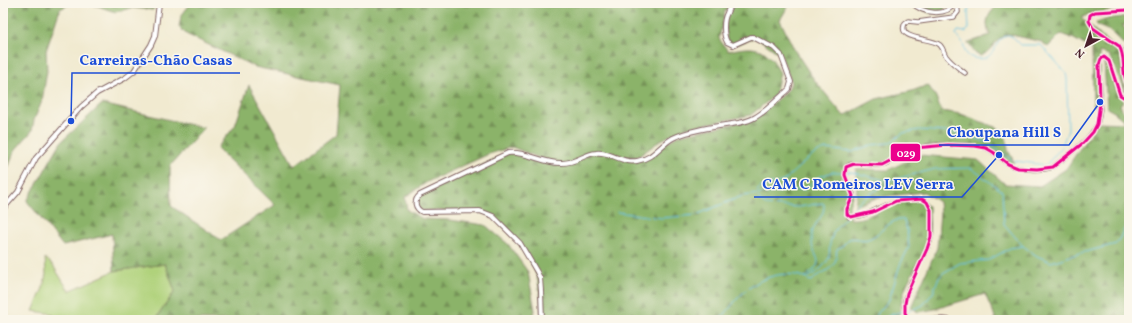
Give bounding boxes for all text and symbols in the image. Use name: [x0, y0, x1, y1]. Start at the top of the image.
north arrow: [1066, 26, 1106, 66]
text: N: [1073, 44, 1088, 61]
callout: Carreiras-Chão Casas: [72, 46, 240, 73]
text: Carreiras-Chão Casas: [80, 51, 232, 72]
callout: Choupana Hill S: [939, 118, 1069, 145]
text: Choupana Hill S: [947, 123, 1061, 144]
line badge: 029: [890, 143, 921, 162]
text: 029: [897, 147, 915, 162]
callout: CAM C Romeiros LEV Serra: [754, 170, 962, 197]
text: CAM C Romeiros LEV Serra: [762, 175, 954, 196]

